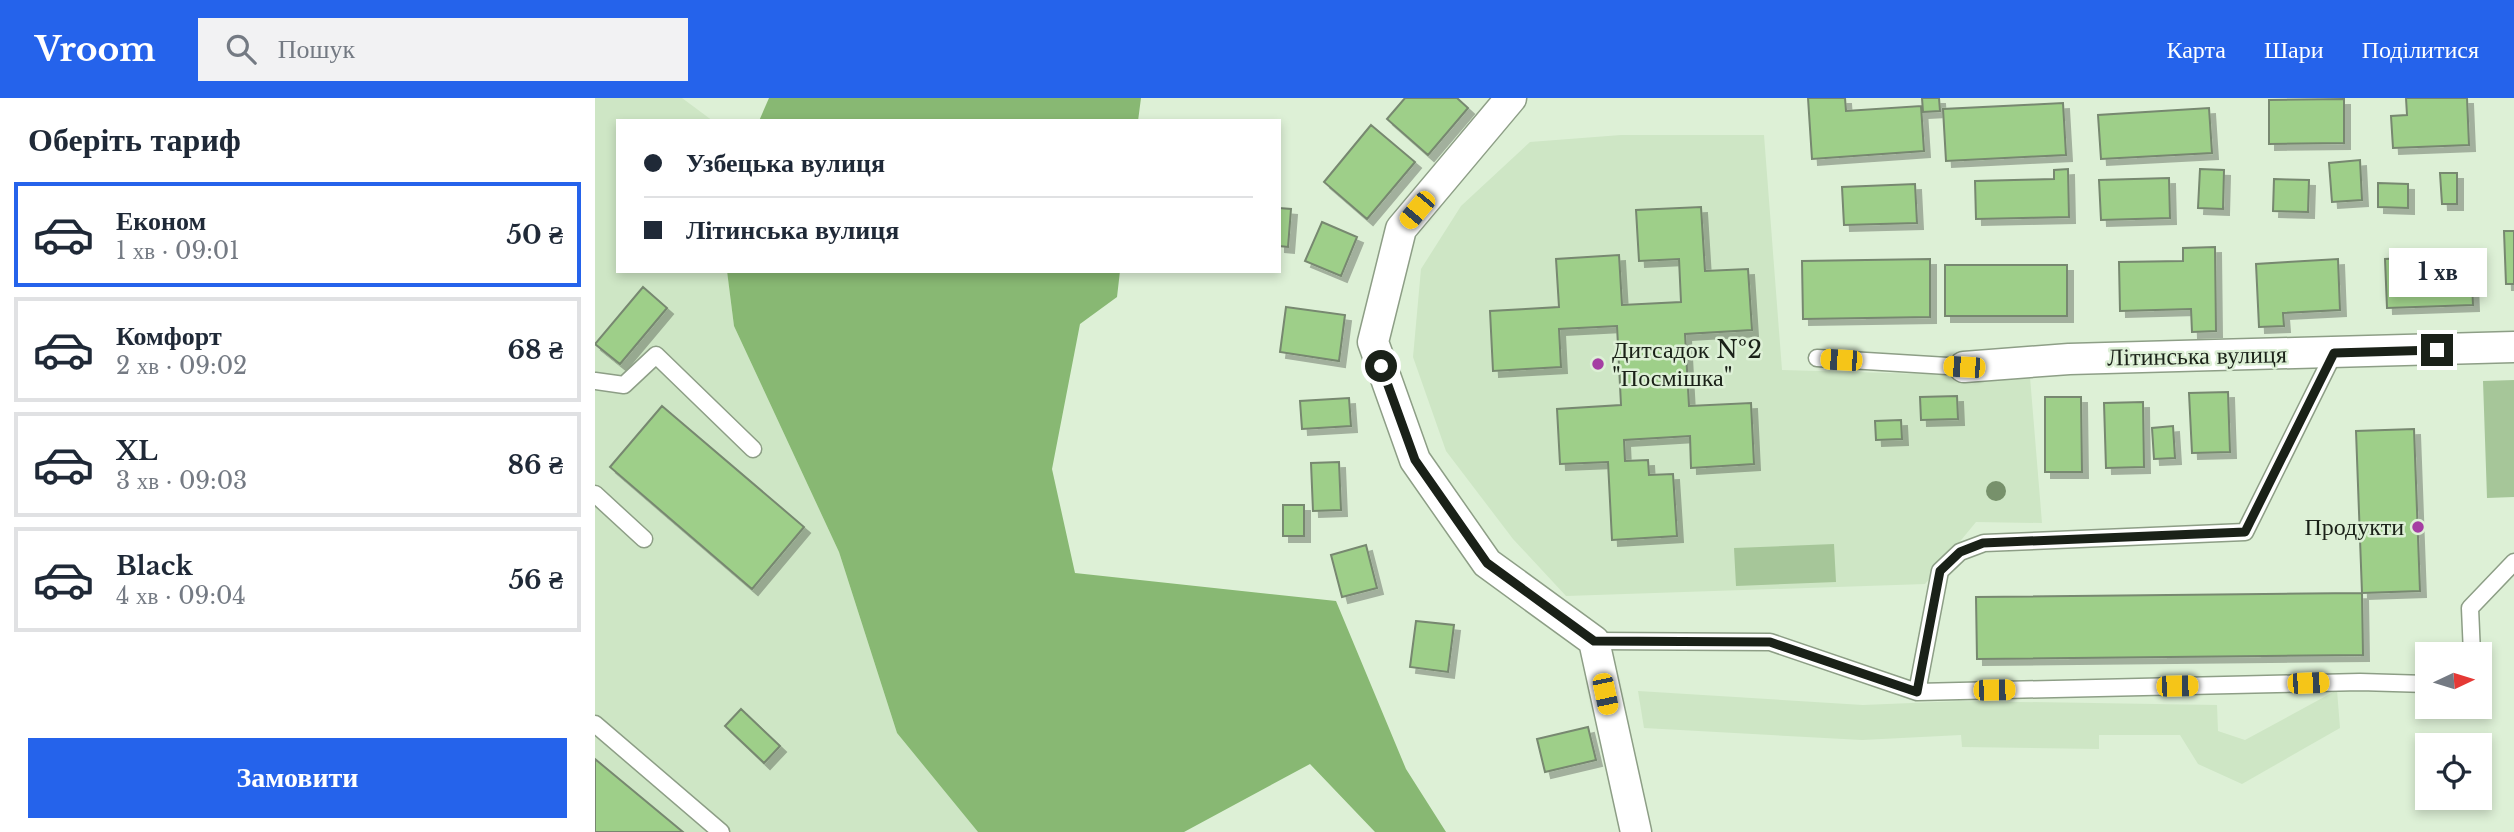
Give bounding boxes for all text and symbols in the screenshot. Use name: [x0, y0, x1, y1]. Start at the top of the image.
search box: [198, 18, 688, 81]
text: Vroom: [35, 29, 156, 70]
icon: search: [222, 30, 260, 68]
text: Пошук: [278, 33, 355, 65]
text: Карта: [2166, 35, 2226, 64]
text: Шари: [2264, 35, 2324, 64]
text: Поділитися: [2362, 35, 2479, 64]
text: Оберіть тариф: [28, 120, 241, 160]
text: Узбецька вулиця: [686, 147, 885, 179]
car: [1396, 187, 1439, 233]
icon: car: [32, 203, 95, 266]
text: Економ: [116, 205, 206, 237]
text: Літинська вулиця: [686, 214, 899, 246]
text: 50 ₴: [507, 219, 563, 251]
text: 1 хв · 09:01: [116, 237, 239, 265]
callout: 1 хв: [2388, 248, 2486, 298]
text: 1 хв: [2418, 258, 2458, 286]
icon: car: [32, 318, 95, 381]
text: Комфорт: [116, 320, 222, 352]
text: 68 ₴: [508, 334, 563, 366]
route end: [2421, 334, 2453, 366]
place label: Дитсадок №2 "Посмішка": [1612, 335, 1762, 392]
street label: Літинська вулиця: [2107, 339, 2287, 372]
car: [1820, 348, 1863, 372]
route start: [1365, 350, 1397, 382]
text: 2 хв · 09:02: [116, 352, 247, 380]
car: [1943, 355, 1986, 379]
marker: Дитсадок №2 "Посмішка": [1590, 356, 1606, 372]
icon: car: [32, 433, 95, 496]
text: XL: [116, 435, 158, 467]
text: 86 ₴: [508, 449, 563, 481]
text: 3 хв · 09:03: [116, 467, 247, 495]
place label: Продукти: [2304, 512, 2404, 541]
marker: Продукти: [2410, 519, 2426, 535]
icon: car: [32, 548, 95, 611]
text: Black: [116, 550, 193, 582]
text: 56 ₴: [509, 564, 563, 596]
text: 4 хв · 09:04: [116, 582, 246, 610]
north arrow: [2415, 642, 2492, 719]
map controls: [2415, 642, 2492, 810]
car: [1591, 671, 1620, 717]
car: [2287, 672, 2330, 694]
car: [2156, 675, 2199, 697]
car: [1973, 679, 2016, 701]
button: locate: [2415, 733, 2492, 810]
button: Замовити: [28, 738, 567, 818]

